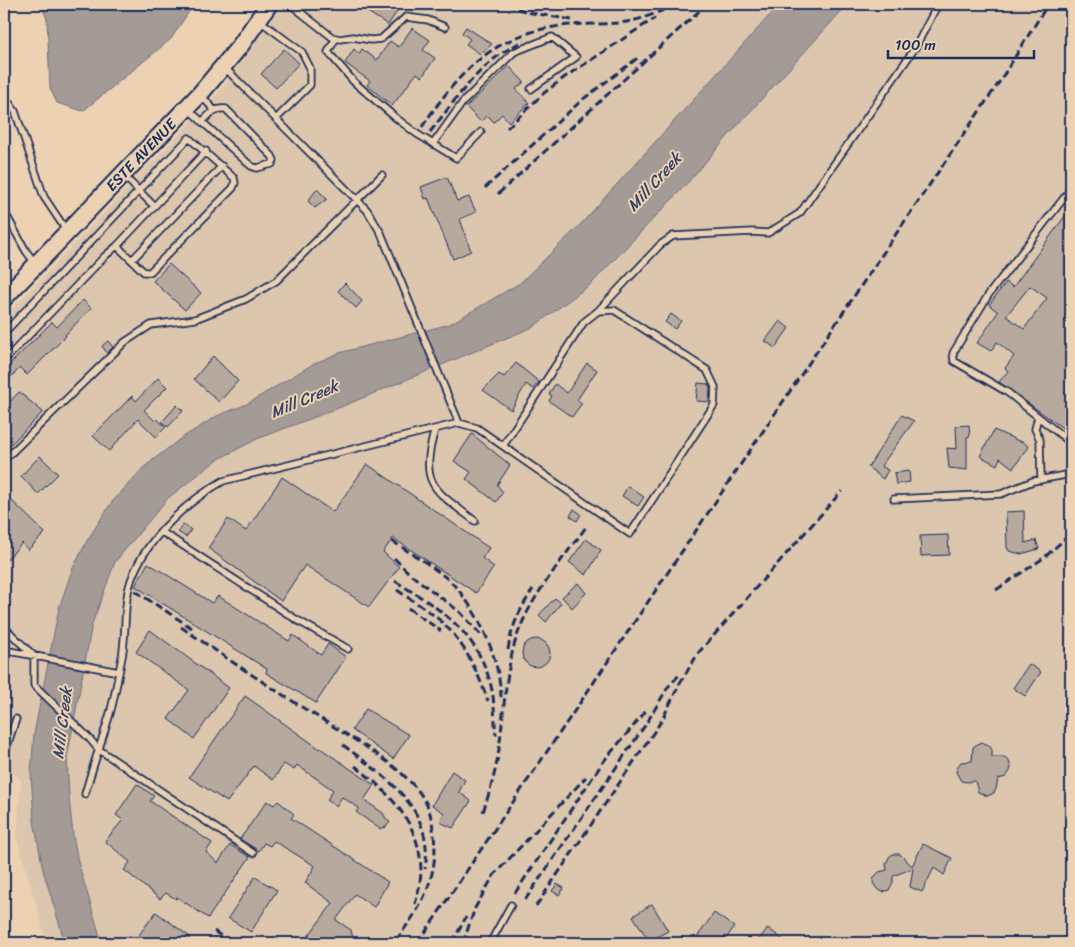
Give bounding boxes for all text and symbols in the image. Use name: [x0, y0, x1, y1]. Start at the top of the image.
scale bar: [888, 28, 1034, 60]
text: 100 m: [895, 32, 936, 58]
street label: ESTE AVENUE: [99, 111, 184, 198]
water label: Mill Creek: [619, 144, 690, 218]
water label: Mill Creek: [265, 371, 345, 426]
water label: Mill Creek: [43, 683, 81, 760]

